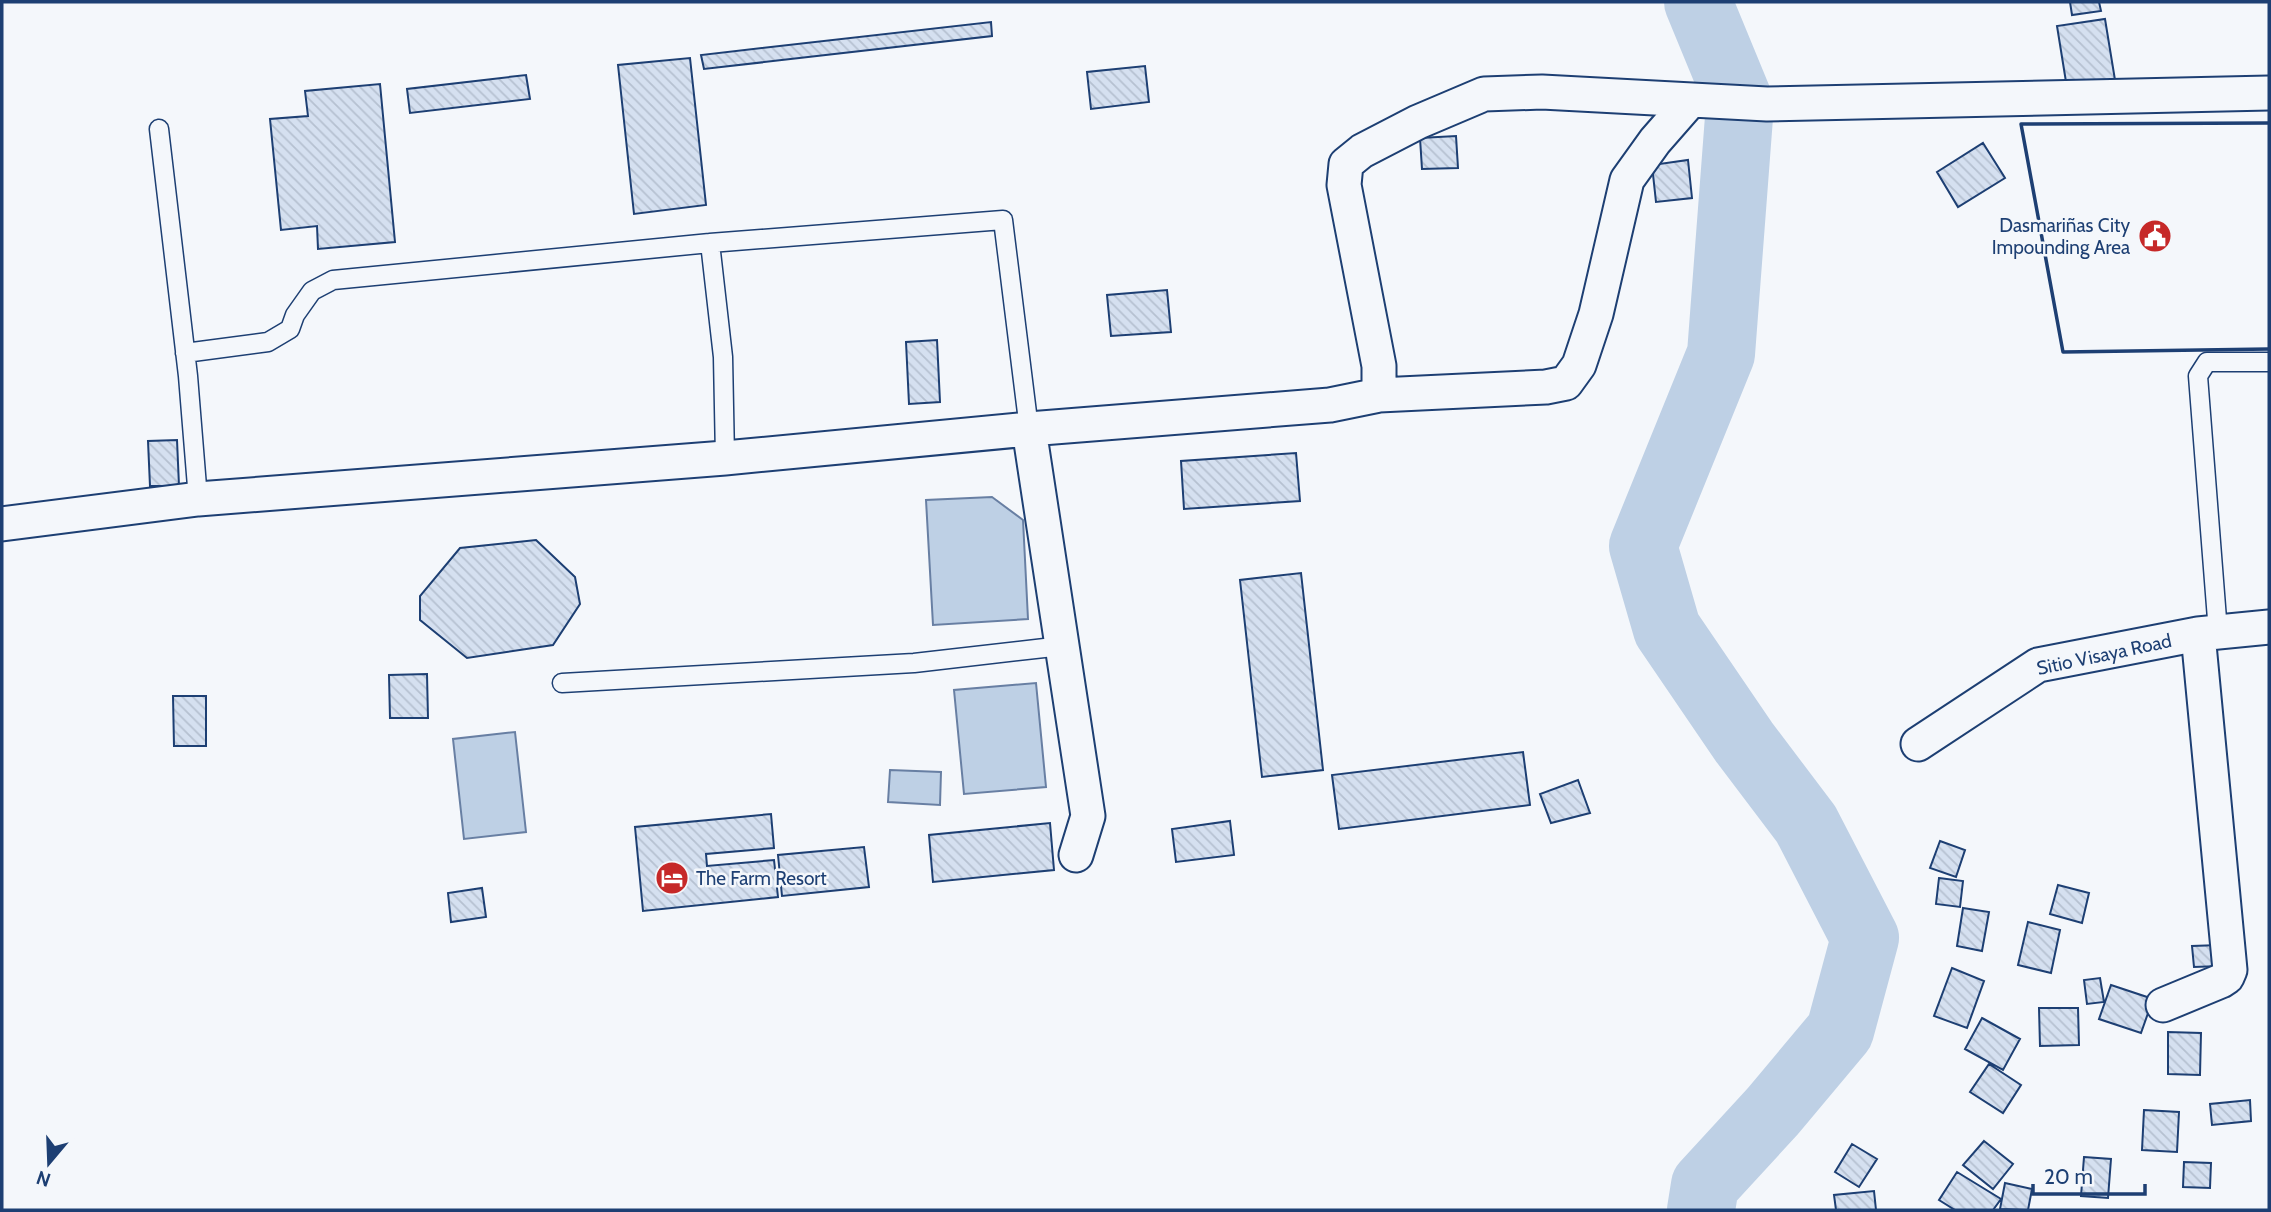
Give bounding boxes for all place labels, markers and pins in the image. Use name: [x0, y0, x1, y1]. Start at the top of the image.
place label: Dasmariñas City Impounding Area: [1992, 214, 2130, 259]
public building icon: Dasmariñas City Impounding Area: [2136, 217, 2174, 255]
hotel icon: The Farm Resort: [653, 859, 691, 897]
place label: The Farm Resort: [696, 867, 827, 890]

